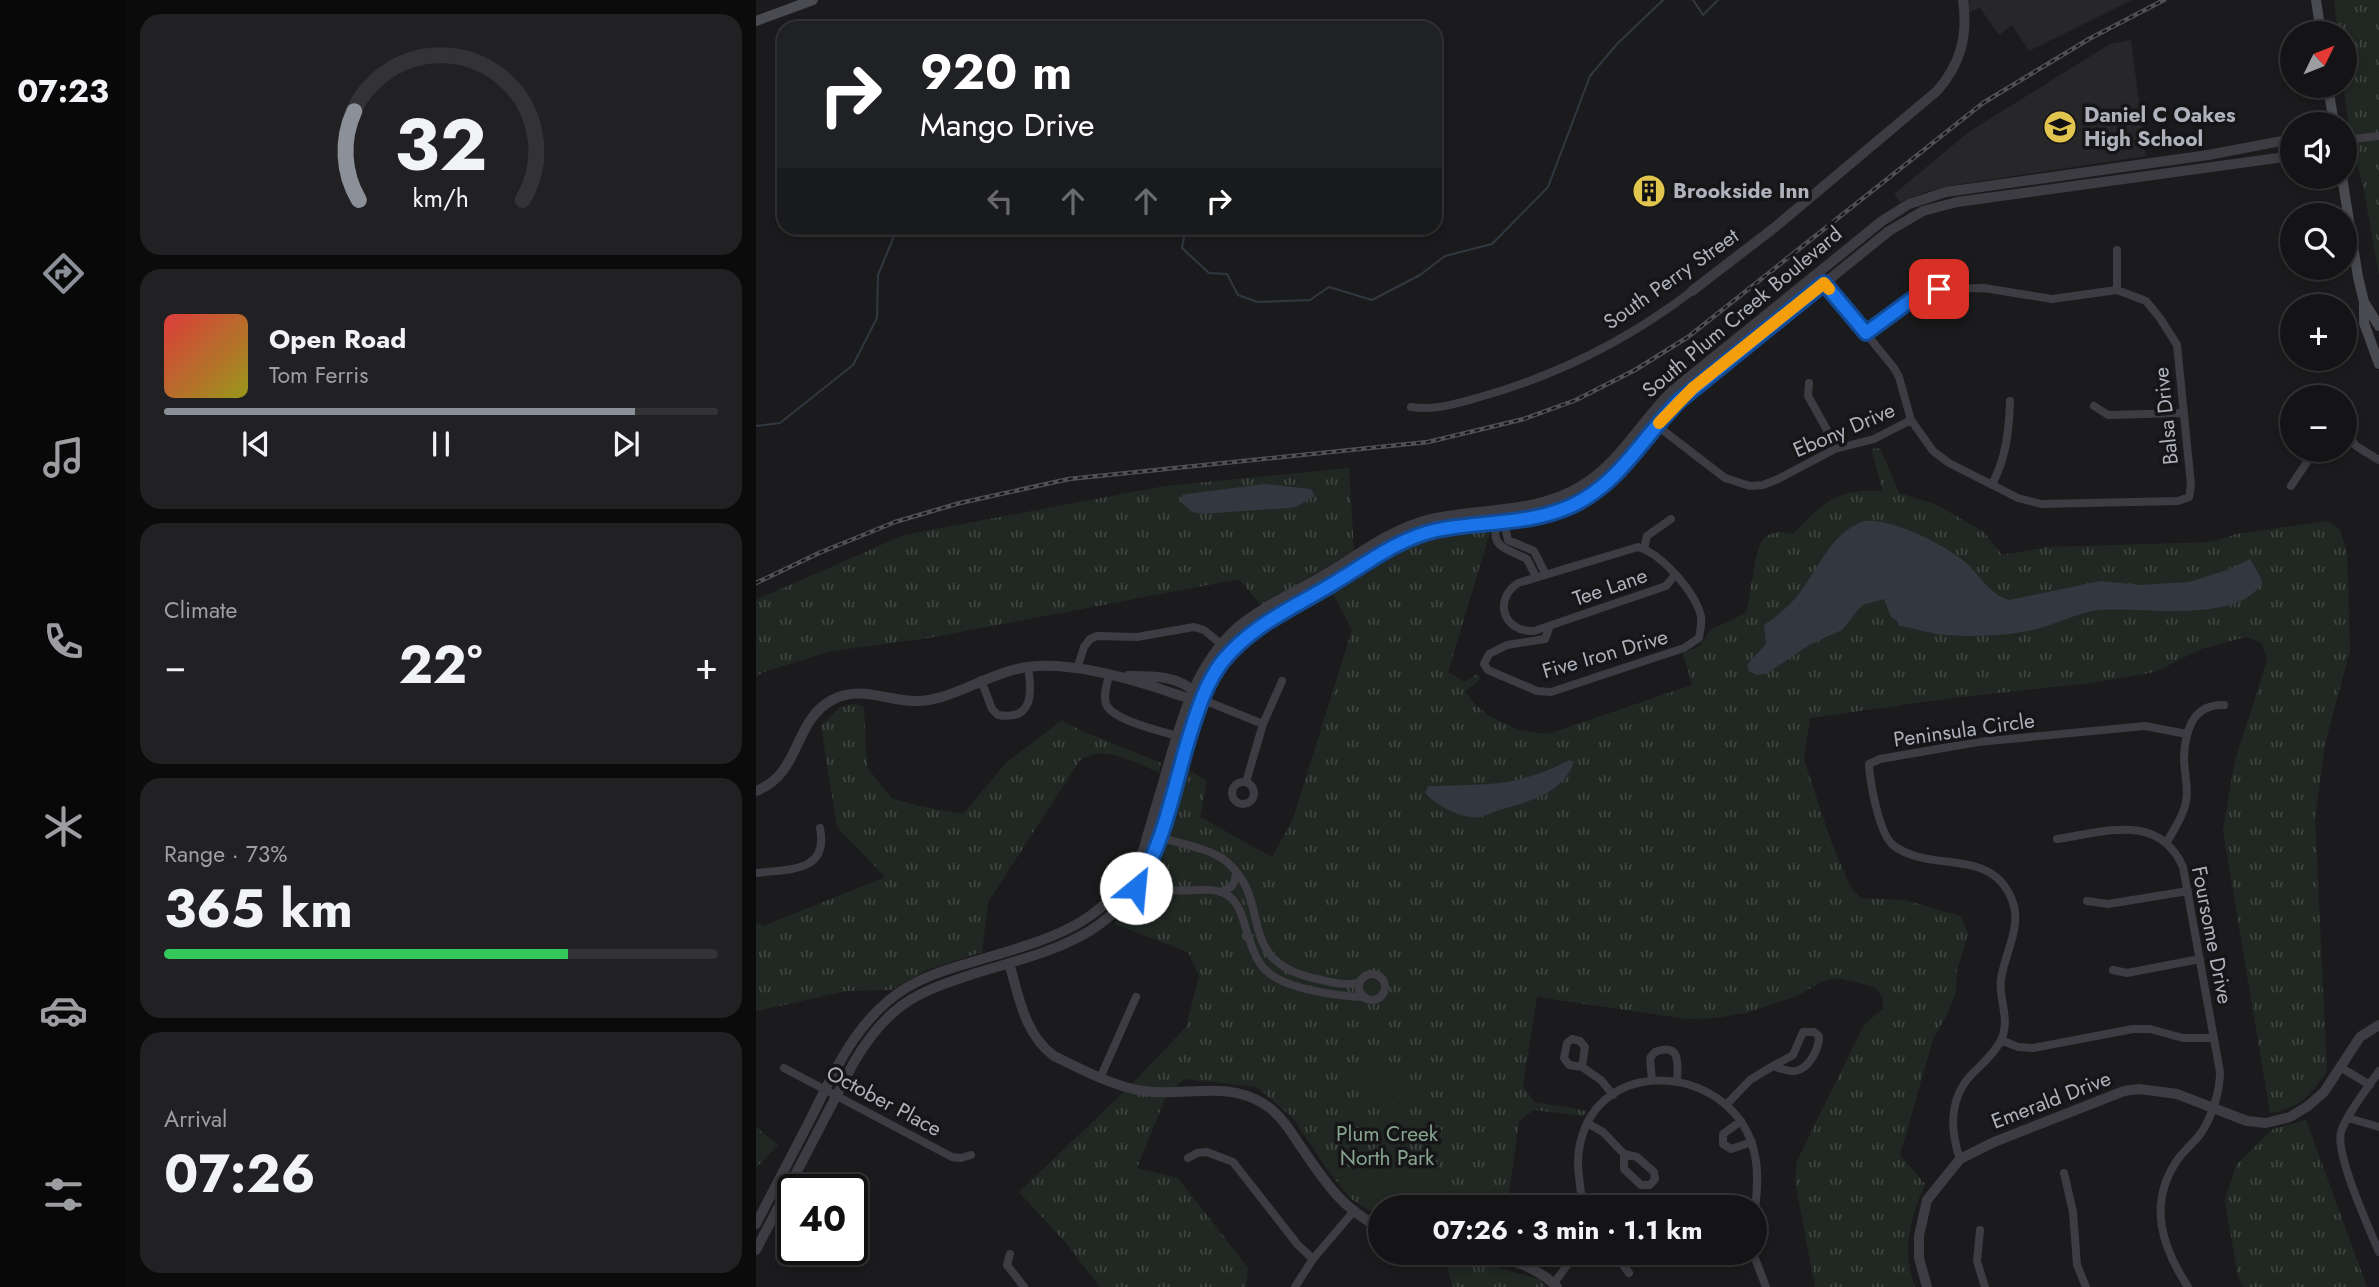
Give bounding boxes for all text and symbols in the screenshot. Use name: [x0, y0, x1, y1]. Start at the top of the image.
north arrow: [2280, 21, 2357, 98]
map controls: [2280, 21, 2357, 462]
text: 920 m: [920, 37, 1072, 107]
icon: right: [805, 49, 896, 140]
text: 07:23: [17, 68, 109, 114]
text: 32: [395, 93, 487, 198]
place label: Daniel C Oakes High School: [2084, 100, 2236, 154]
text: Mango Drive: [920, 102, 1095, 148]
school or university icon: Daniel C Oakes High School: [2041, 108, 2079, 146]
button: sound: [2280, 112, 2357, 189]
building icon: Brookside Inn: [1630, 172, 1668, 210]
place label: Brookside Inn: [1673, 176, 1810, 206]
text: km/h: [413, 180, 469, 216]
icon: left: [981, 182, 1019, 220]
icon: ahead: [1054, 182, 1092, 220]
icon: ahead: [1127, 182, 1165, 220]
icon: right: [1200, 182, 1238, 220]
button: search: [2280, 203, 2357, 280]
street label: South Plum Creek Boulevard: [1635, 219, 1849, 405]
street label: South Perry Street: [1597, 221, 1745, 337]
icon: directions: [39, 249, 88, 298]
pin: [1909, 259, 1969, 319]
icon: arrive: [1920, 270, 1958, 308]
button: +: [2280, 294, 2357, 371]
text: Open Road: [269, 320, 406, 358]
text: Tom Ferris: [269, 358, 368, 392]
street label: Balsa Drive: [2146, 365, 2186, 466]
button: −: [2280, 385, 2357, 462]
street label: Ebony Drive: [1788, 395, 1900, 465]
icon: previous: [237, 425, 275, 463]
icon: pause: [422, 425, 460, 463]
icon: next: [607, 425, 645, 463]
icon: music: [39, 433, 88, 482]
street label: Tee Lane: [1569, 560, 1651, 614]
text: Climate: [164, 593, 237, 627]
icon: phone: [39, 617, 88, 666]
street label: Five Iron Drive: [1539, 622, 1672, 686]
text: 22°: [399, 627, 482, 703]
text: −: [164, 638, 186, 693]
text: +: [695, 638, 718, 693]
street label: Peninsula Circle: [1891, 705, 2037, 755]
icon: climate: [39, 802, 88, 851]
text: Range · 73%: [164, 837, 288, 871]
position arrow: [1099, 851, 1173, 925]
street label: Foursome Drive: [2184, 864, 2240, 1007]
text: 365 km: [164, 871, 353, 947]
icon: car: [39, 986, 88, 1035]
street label: October Place: [821, 1058, 947, 1144]
street label: Emerald Drive: [1987, 1063, 2115, 1137]
text: Arrival: [164, 1102, 227, 1136]
park label: Plum Creek North Park: [1336, 1119, 1439, 1173]
text: 07:26: [164, 1136, 315, 1212]
icon: filters: [39, 1170, 88, 1219]
speed limit sign: 40: [777, 1174, 868, 1265]
text: 07:26 · 3 min · 1.1 km: [1432, 1211, 1703, 1249]

